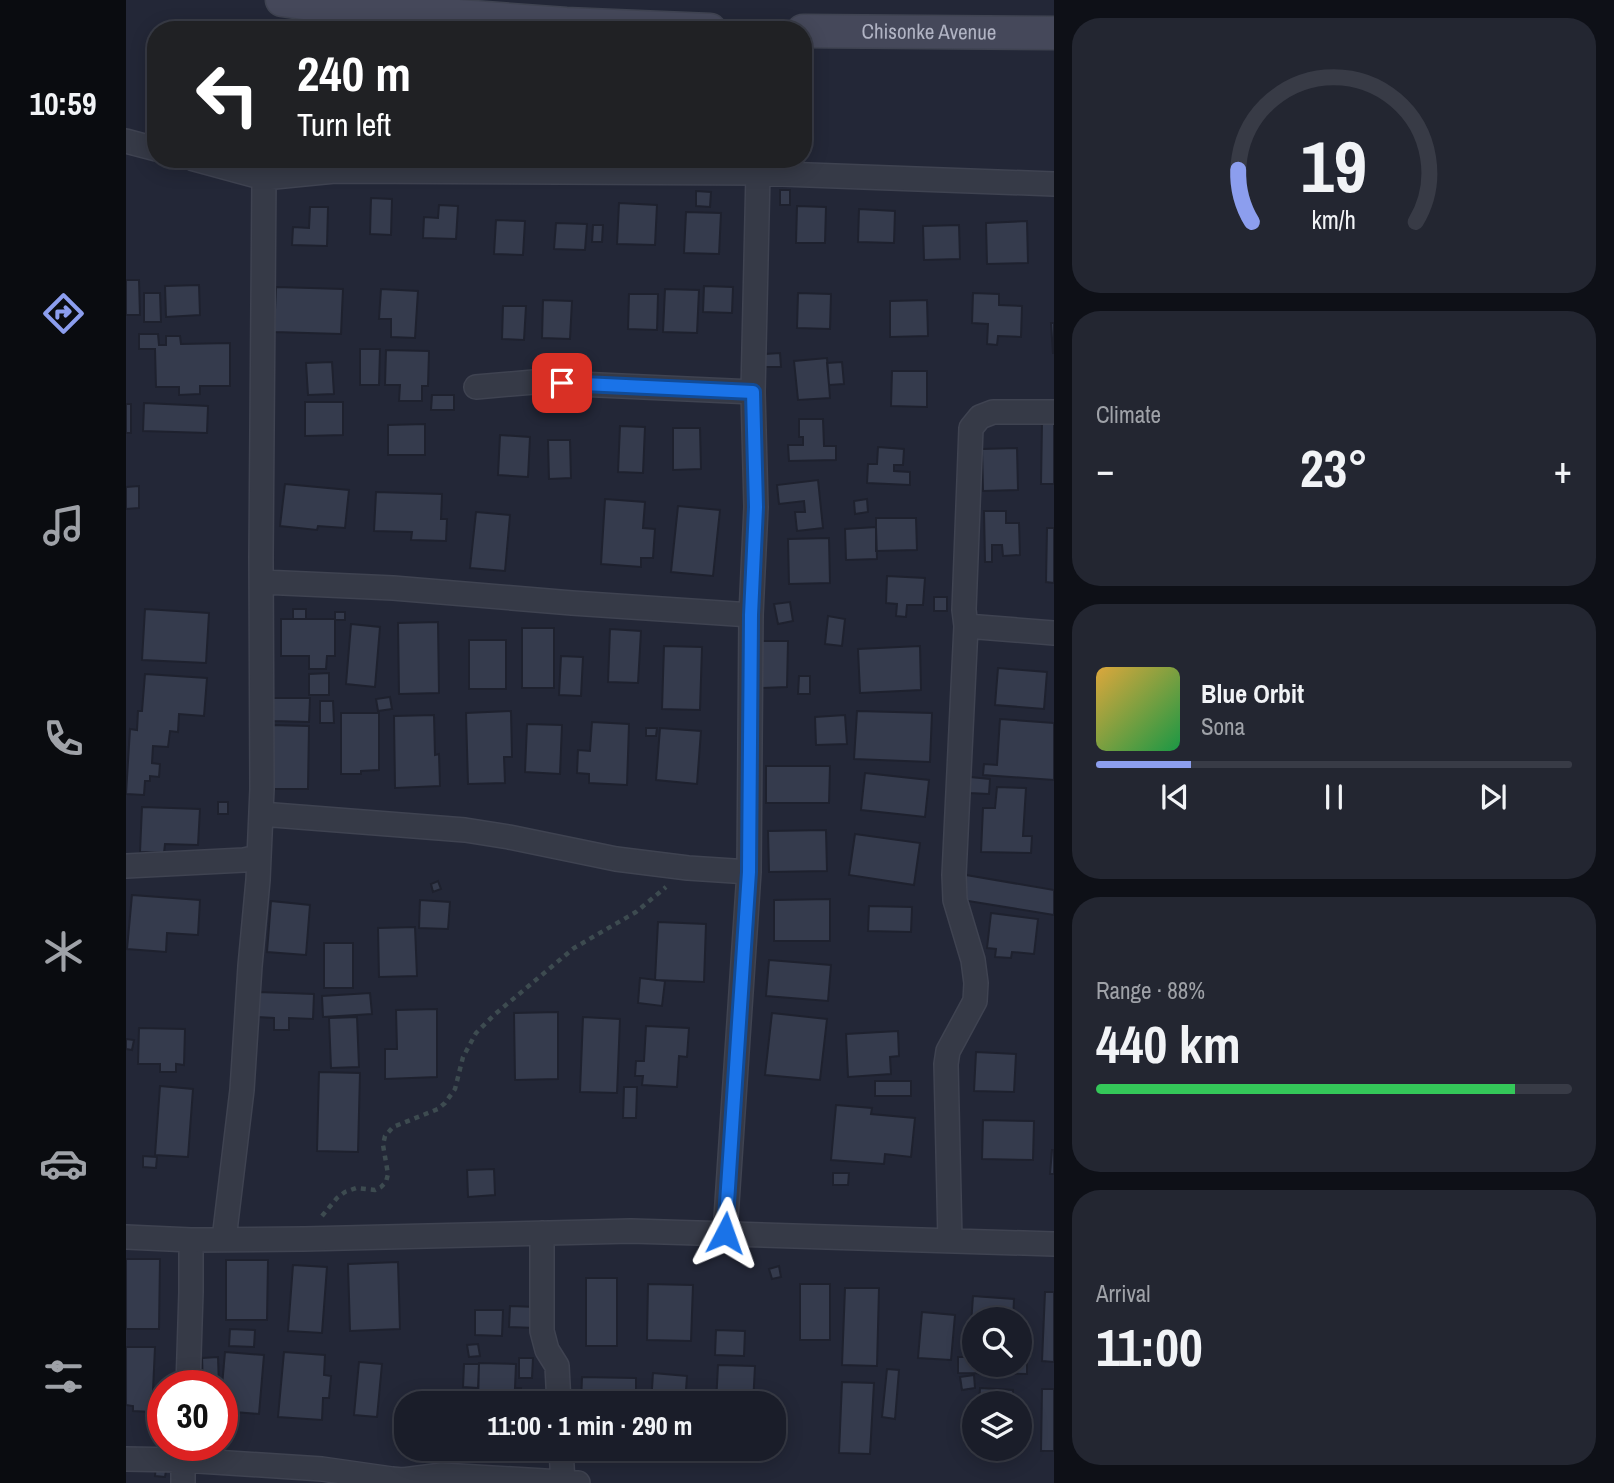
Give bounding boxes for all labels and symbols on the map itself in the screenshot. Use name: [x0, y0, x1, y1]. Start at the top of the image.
street label: Chisonke Avenue: [861, 16, 997, 47]
pin: [532, 353, 592, 413]
position arrow: [688, 1196, 762, 1270]
speed limit sign: 30: [147, 1370, 238, 1461]

